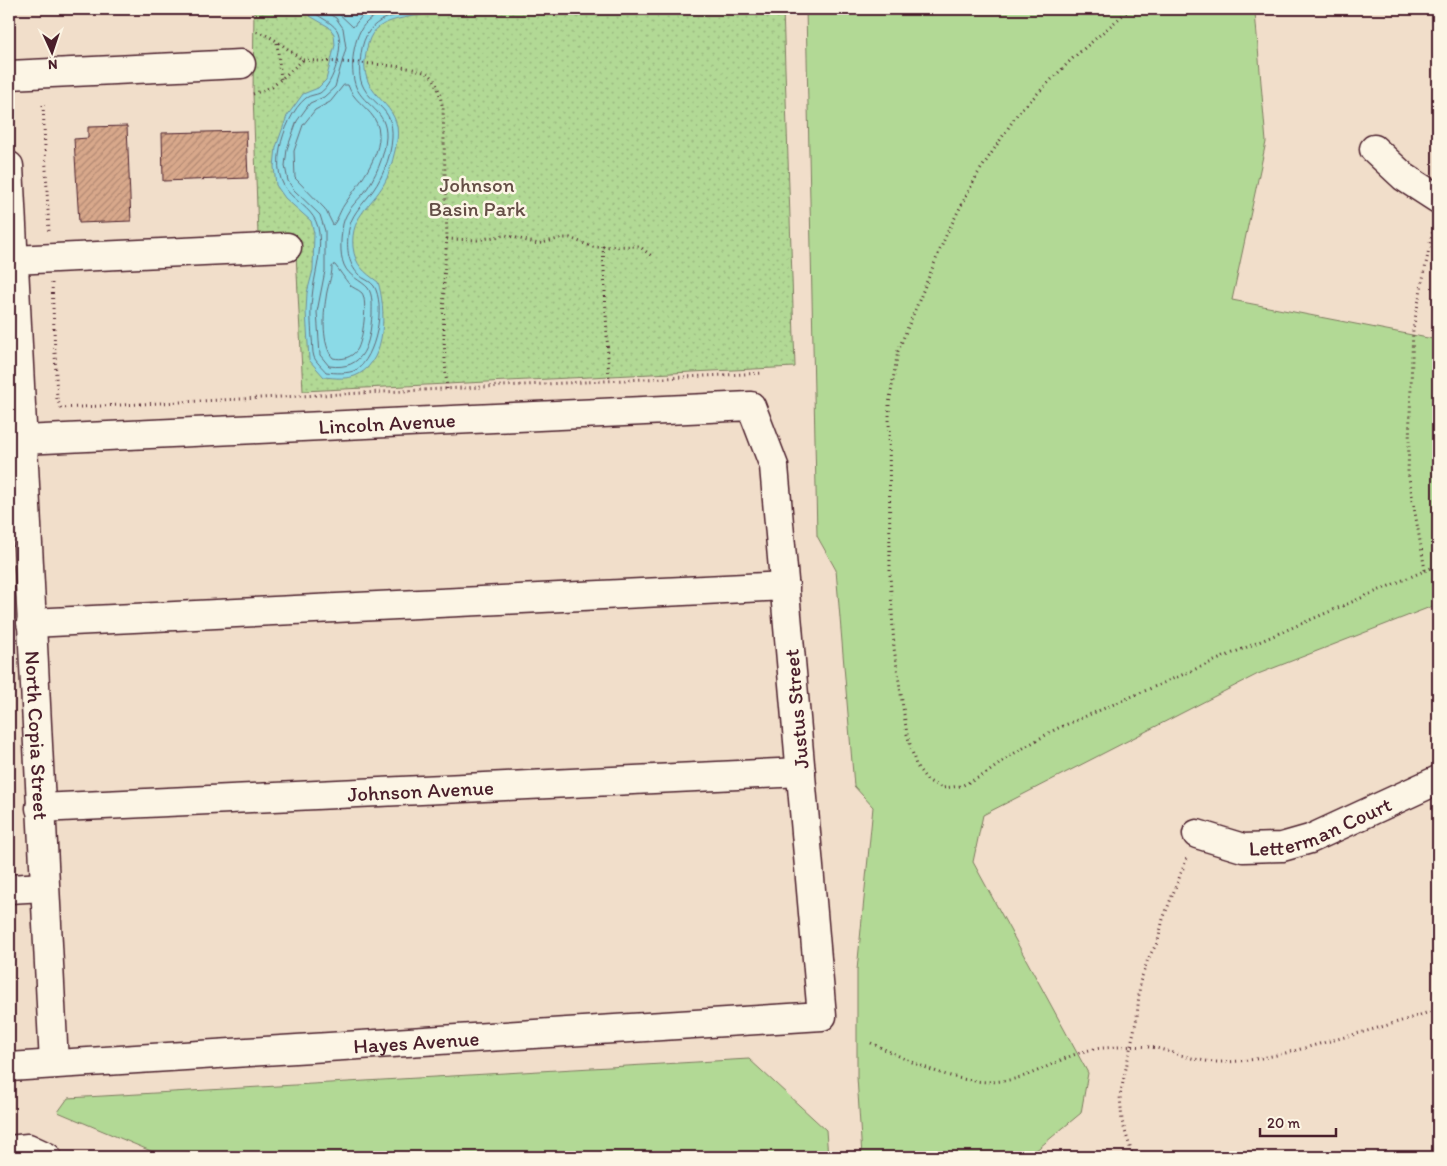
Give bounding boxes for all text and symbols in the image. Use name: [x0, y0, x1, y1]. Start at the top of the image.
north arrow: [28, 28, 78, 78]
text: N: [47, 56, 58, 73]
park label: Johnson Basin Park: [428, 172, 526, 221]
street label: Lincoln Avenue: [318, 407, 456, 439]
street label: Justus Street: [778, 648, 814, 770]
street label: North Copia Street: [21, 650, 54, 821]
street label: Johnson Avenue: [347, 774, 494, 806]
street label: Letterman Court: [1248, 791, 1395, 860]
street label: Hayes Avenue: [353, 1025, 480, 1058]
scale bar: [1260, 1106, 1336, 1138]
text: 20 m: [1267, 1114, 1301, 1132]

